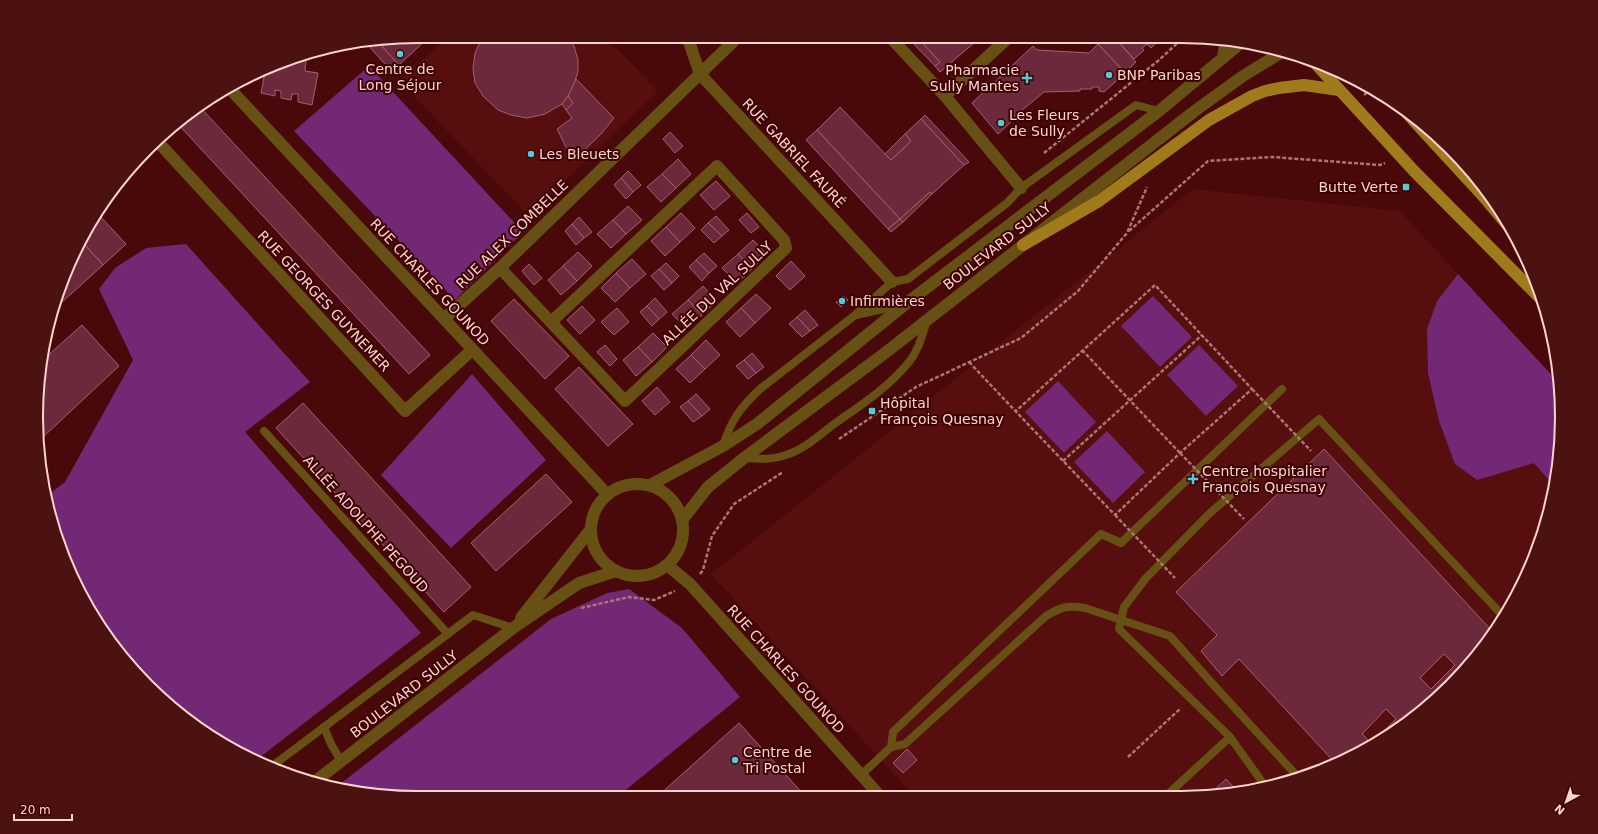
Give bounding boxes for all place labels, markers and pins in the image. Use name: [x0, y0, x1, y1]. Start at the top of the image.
marker: Centre de Long Séjour: [395, 49, 405, 59]
place label: Centre de Long Séjour: [359, 61, 442, 93]
place label: Pharmacie Sully Mantes: [930, 62, 1019, 94]
place label: BNP Paribas: [1117, 67, 1201, 83]
marker: BNP Paribas: [1104, 70, 1114, 80]
marker: Pharmacie Sully Mantes: [1022, 73, 1032, 83]
place label: Les Fleurs de Sully: [1009, 107, 1079, 139]
marker: Les Fleurs de Sully: [996, 118, 1006, 128]
place label: Les Bleuets: [539, 146, 619, 162]
marker: Les Bleuets: [526, 149, 536, 159]
place label: Butte Verte: [1319, 179, 1398, 195]
marker: Butte Verte: [1401, 182, 1411, 192]
place label: Infirmières: [850, 293, 925, 309]
marker: Infirmières: [837, 296, 847, 306]
place label: Hôpital François Quesnay: [880, 395, 1004, 427]
marker: Hôpital François Quesnay: [867, 406, 877, 416]
place label: Centre hospitalier François Quesnay: [1202, 463, 1327, 495]
marker: Centre hospitalier François Quesnay: [1187, 473, 1199, 485]
place label: Centre de Tri Postal: [742, 744, 812, 776]
marker: Centre de Tri Postal: [730, 755, 740, 765]

